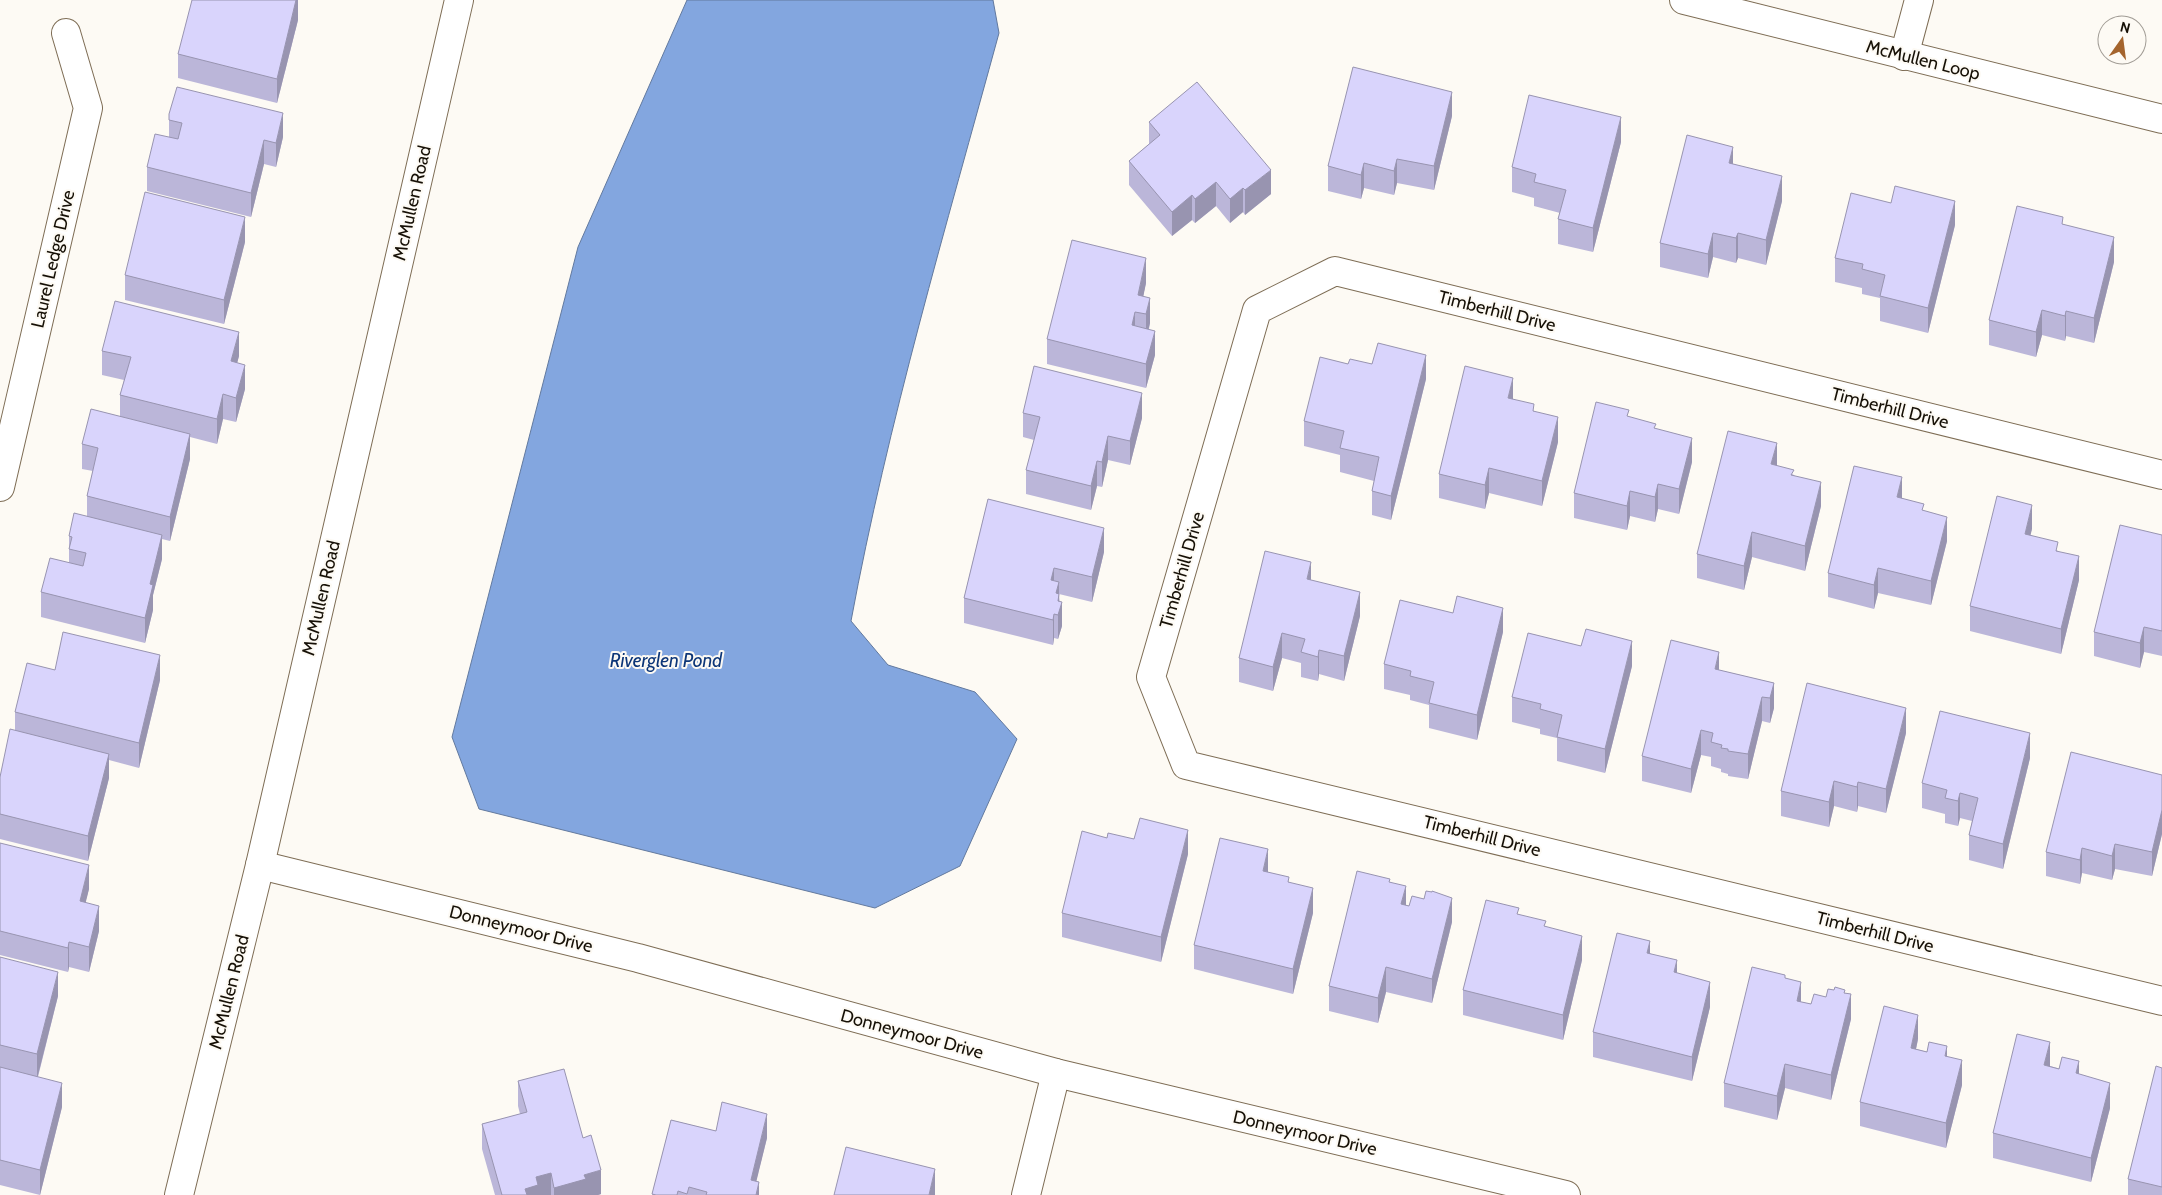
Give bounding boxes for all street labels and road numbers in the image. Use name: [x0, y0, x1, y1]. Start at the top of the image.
street label: McMullen Loop: [1864, 35, 1982, 85]
street label: McMullen Road: [388, 143, 436, 263]
street label: Laurel Ledge Drive: [26, 188, 80, 330]
street label: Timberhill Drive: [1436, 286, 1558, 336]
street label: Timberhill Drive: [1829, 383, 1951, 433]
street label: Timberhill Drive: [1155, 509, 1209, 631]
street label: McMullen Road: [297, 538, 345, 658]
street label: Timberhill Drive: [1421, 811, 1543, 861]
street label: Donneymoor Drive: [447, 901, 595, 957]
street label: Timberhill Drive: [1814, 907, 1936, 957]
street label: McMullen Road: [204, 933, 254, 1051]
street label: Donneymoor Drive: [838, 1004, 986, 1064]
street label: Donneymoor Drive: [1231, 1106, 1379, 1160]

